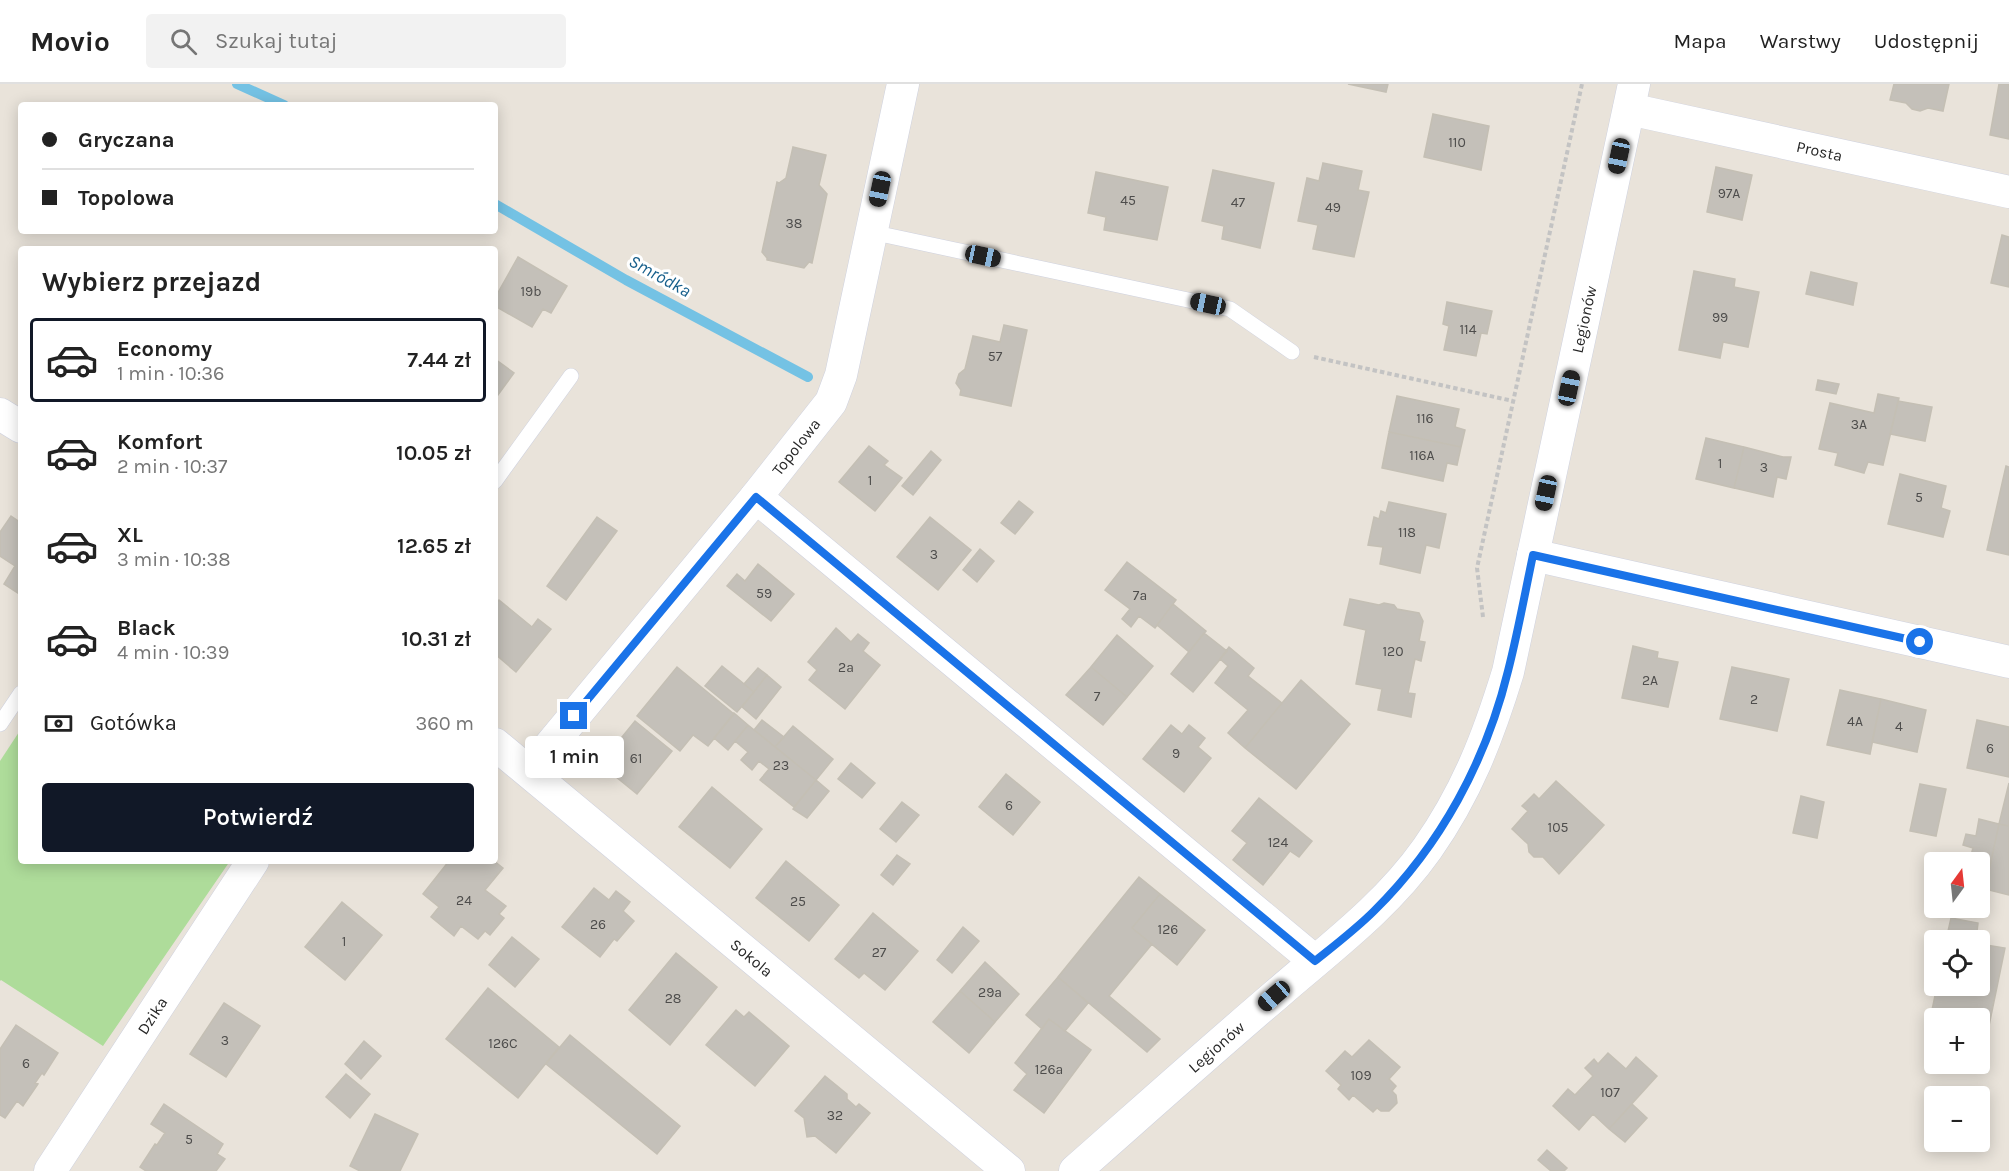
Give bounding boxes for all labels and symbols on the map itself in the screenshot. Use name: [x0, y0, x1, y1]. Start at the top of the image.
house number: 110: [1448, 134, 1466, 151]
street label: Prosta: [1795, 136, 1844, 165]
car: [1606, 137, 1632, 175]
car: [867, 170, 893, 208]
house number: 97A: [1718, 185, 1740, 202]
house number: 45: [1120, 192, 1136, 209]
house number: 47: [1231, 194, 1246, 211]
house number: 49: [1325, 199, 1341, 216]
house number: 38: [786, 215, 802, 232]
car: [964, 243, 1002, 269]
water label: Smródka: [625, 250, 695, 302]
house number: 19b: [520, 283, 542, 300]
street label: Legionów: [1567, 284, 1600, 355]
car: [1189, 291, 1227, 317]
house number: 99: [1712, 309, 1728, 326]
house number: 114: [1459, 321, 1477, 338]
house number: 57: [988, 348, 1003, 365]
car: [1556, 369, 1582, 407]
house number: 116: [1416, 410, 1434, 427]
street label: Topolowa: [767, 414, 824, 479]
house number: 3A: [1851, 416, 1867, 433]
house number: 116A: [1409, 447, 1435, 464]
house number: 1: [1718, 455, 1722, 472]
house number: 3: [1760, 459, 1768, 476]
house number: 1: [868, 472, 872, 489]
car: [1533, 474, 1559, 512]
house number: 5: [1915, 489, 1923, 506]
house number: 118: [1398, 524, 1416, 541]
house number: 3: [930, 546, 938, 563]
house number: 59: [756, 585, 772, 602]
house number: 7a: [1133, 587, 1147, 604]
route start: [1906, 628, 1933, 655]
house number: 120: [1382, 643, 1404, 660]
house number: 2a: [838, 659, 854, 676]
house number: 2A: [1642, 672, 1658, 689]
house number: 7: [1094, 688, 1101, 705]
house number: 2: [1750, 691, 1758, 708]
route end: [560, 702, 587, 729]
house number: 4A: [1847, 713, 1863, 730]
house number: 4: [1895, 718, 1903, 735]
callout: 1 min: [524, 737, 624, 779]
house number: 6: [1986, 740, 1994, 757]
house number: 9: [1172, 745, 1180, 762]
house number: 61: [630, 750, 642, 767]
house number: 23: [773, 757, 789, 774]
house number: 6: [1005, 797, 1013, 814]
house number: 105: [1548, 819, 1569, 836]
house number: 124: [1268, 834, 1288, 851]
north arrow: [1924, 852, 1990, 918]
house number: 24: [456, 892, 472, 909]
house number: 25: [790, 893, 806, 910]
house number: 26: [590, 916, 606, 933]
house number: 126: [1158, 921, 1178, 938]
house number: 1: [342, 933, 346, 950]
street label: Sokola: [727, 934, 777, 981]
house number: 27: [872, 944, 887, 961]
car: [1255, 977, 1293, 1015]
house number: 29a: [978, 984, 1002, 1001]
house number: 28: [665, 990, 681, 1007]
street label: Dzika: [133, 993, 171, 1038]
street label: Legionów: [1184, 1017, 1248, 1076]
house number: 3: [221, 1032, 229, 1049]
house number: 126C: [488, 1035, 518, 1052]
house number: 6: [22, 1055, 30, 1072]
house number: 126a: [1035, 1061, 1063, 1078]
house number: 109: [1350, 1067, 1372, 1084]
house number: 107: [1600, 1084, 1620, 1101]
house number: 32: [827, 1107, 843, 1124]
house number: 5: [185, 1131, 193, 1148]

